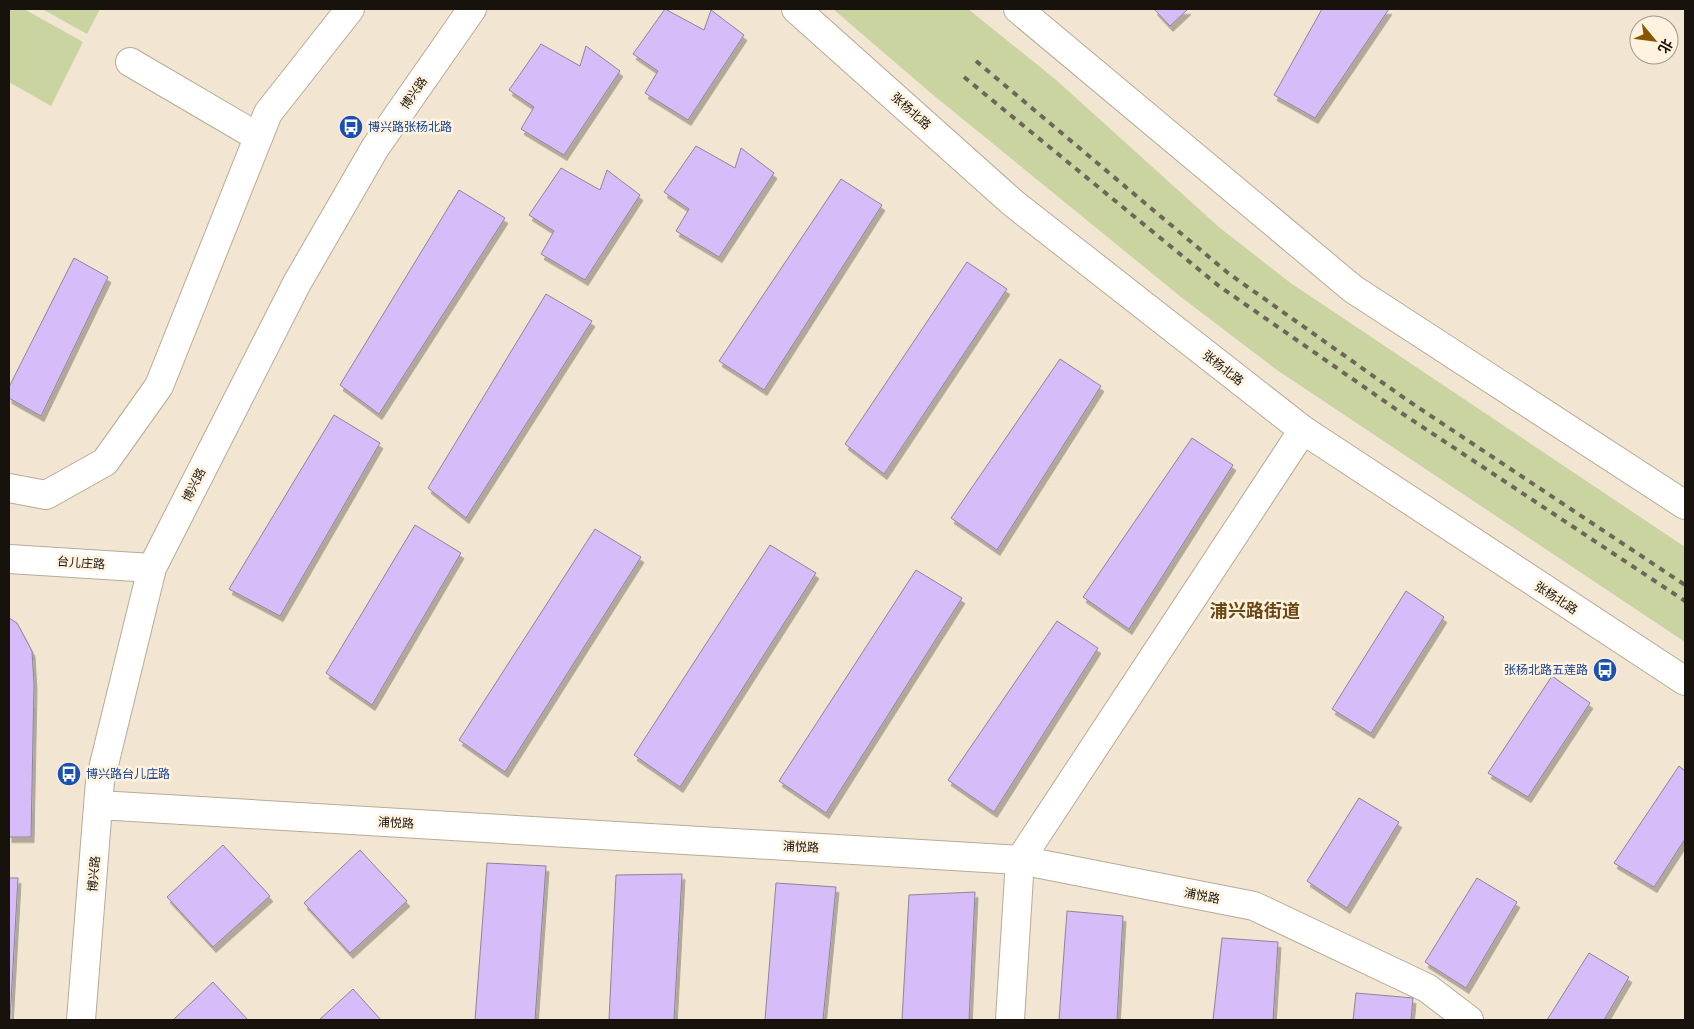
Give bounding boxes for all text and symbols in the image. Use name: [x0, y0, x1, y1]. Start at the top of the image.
north arrow: [1629, 15, 1679, 65]
text: 北: [1654, 36, 1677, 57]
street label: 博兴路: [397, 74, 431, 112]
street label: 张杨北路: [888, 89, 934, 133]
bus stop icon: 博兴路张杨北路: [338, 114, 364, 140]
place label: 博兴路张杨北路: [368, 119, 452, 135]
street label: 张杨北路: [1199, 347, 1247, 389]
street label: 博兴路: [179, 465, 209, 505]
street label: 台儿庄路: [56, 553, 106, 573]
street label: 张杨北路: [1532, 578, 1580, 618]
district label: 浦兴路街道: [1210, 599, 1300, 623]
bus stop icon: 张杨北路五莲路: [1592, 657, 1618, 683]
place label: 张杨北路五莲路: [1504, 662, 1588, 678]
bus stop icon: 博兴路台儿庄路: [56, 761, 82, 787]
place label: 博兴路台儿庄路: [86, 766, 170, 782]
street label: 浦悦路: [378, 814, 414, 832]
street label: 浦悦路: [783, 838, 819, 856]
street label: 博兴路: [84, 855, 104, 893]
street label: 浦悦路: [1183, 885, 1221, 907]

